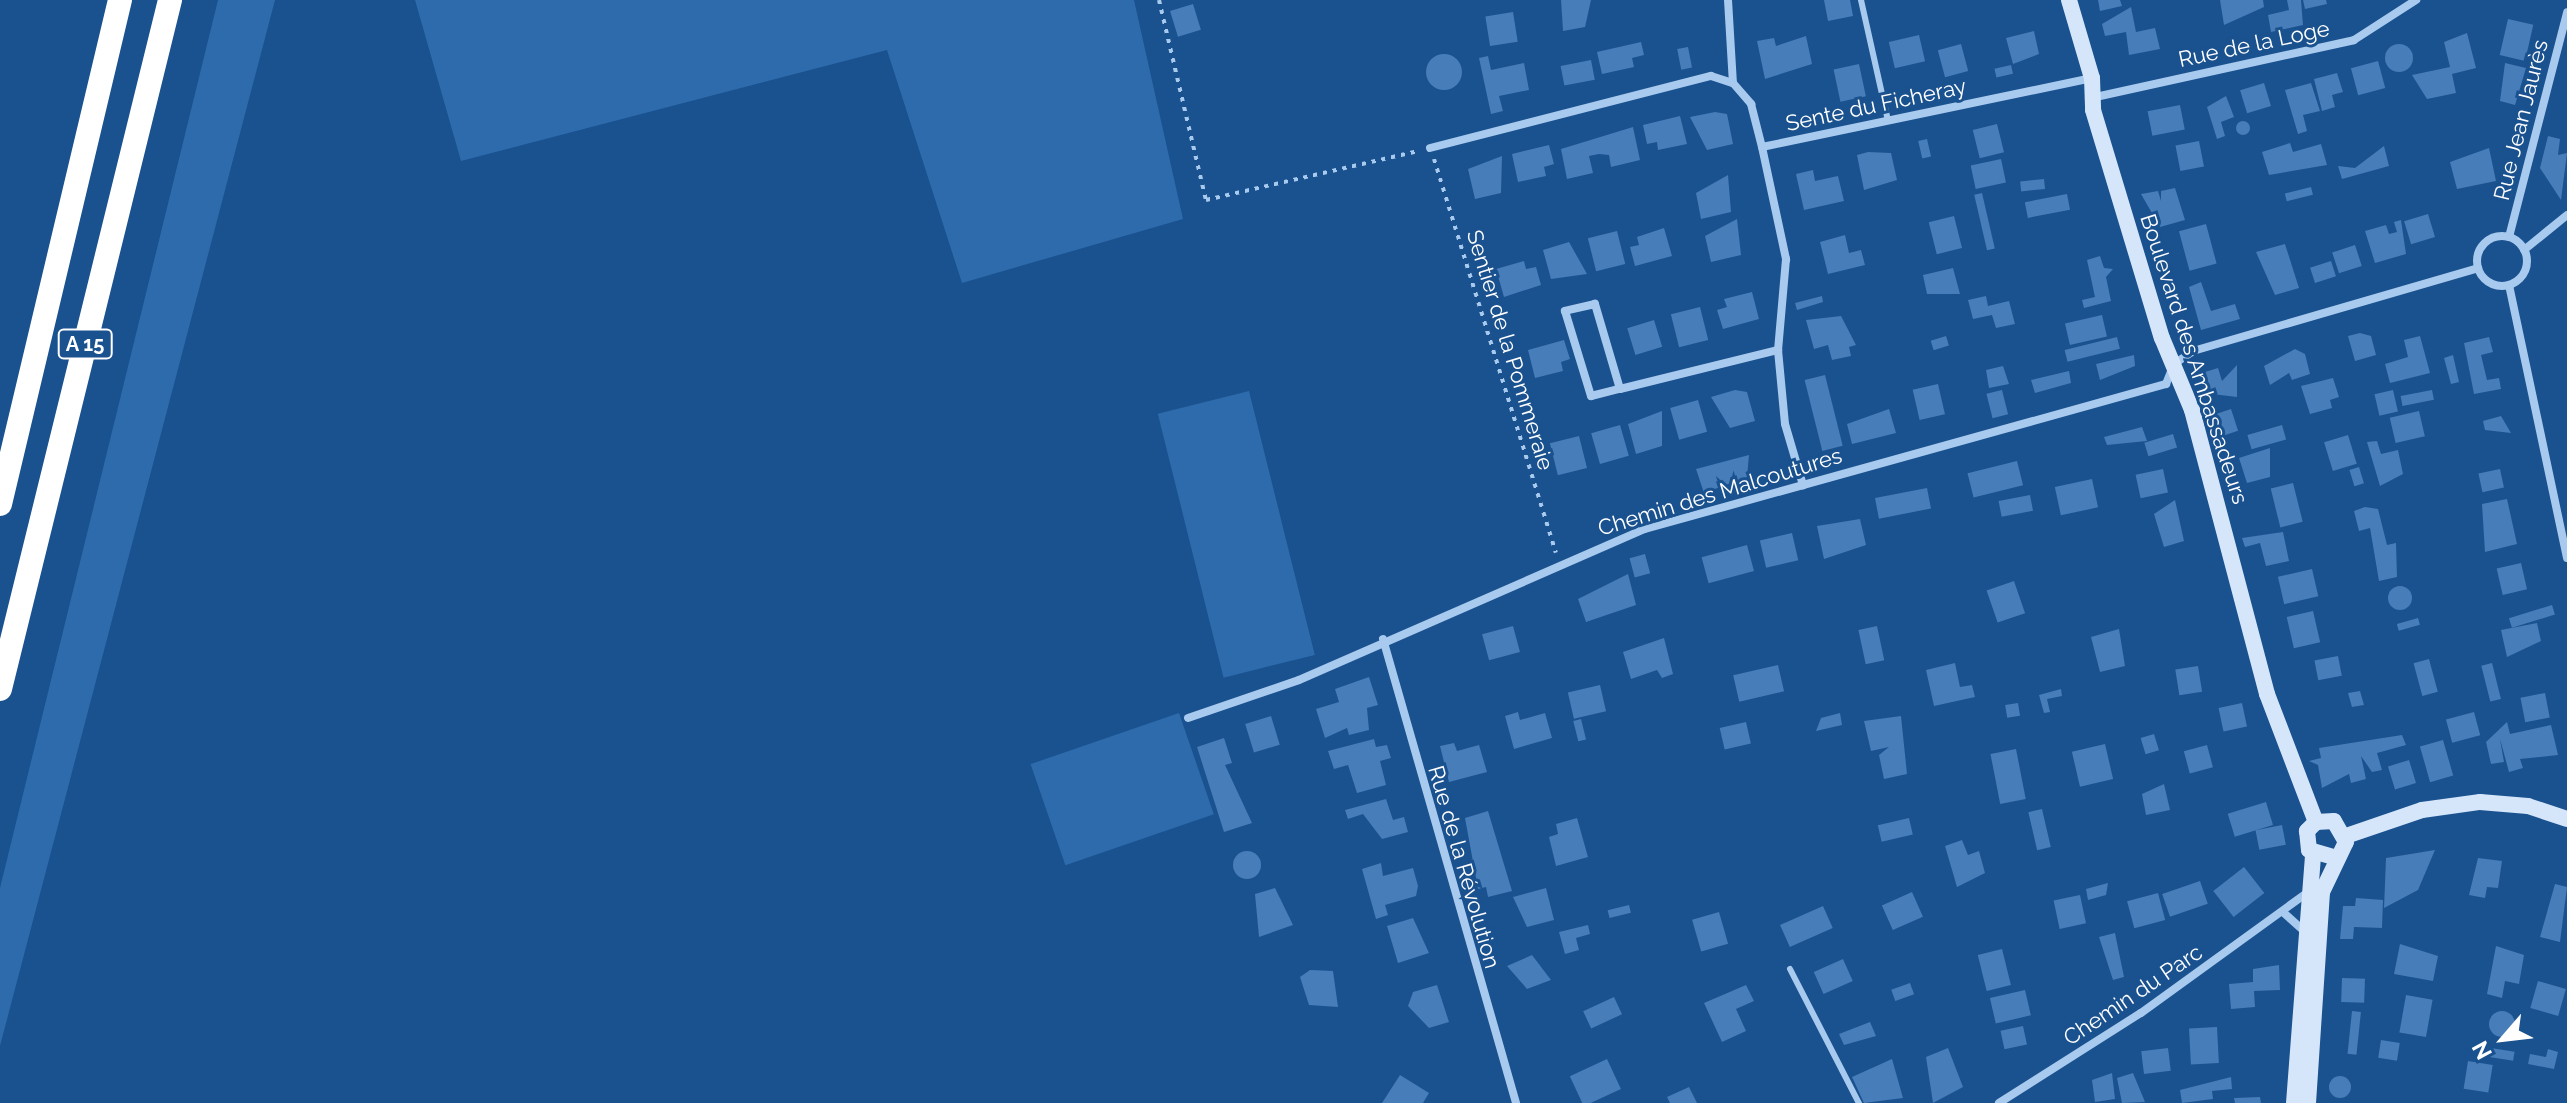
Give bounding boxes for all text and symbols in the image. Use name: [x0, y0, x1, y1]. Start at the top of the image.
street label: Rue de la Loge: [2176, 15, 2332, 73]
street label: Rue Jean Jaurès: [2488, 36, 2554, 204]
street label: Sente du Ficheray: [1783, 73, 1969, 137]
street label: Boulevard des Ambassadeurs: [2134, 210, 2254, 508]
street label: Sentier de la Pommeraie: [1461, 226, 1559, 474]
road number: A 15: [57, 328, 113, 360]
street label: Chemin des Malcoutures: [1595, 442, 1845, 542]
street label: Rue de la Révolution: [1422, 763, 1506, 971]
street label: Chemin du Parc: [2059, 939, 2207, 1051]
north arrow: [2463, 999, 2543, 1079]
text: N: [2466, 1037, 2497, 1064]

